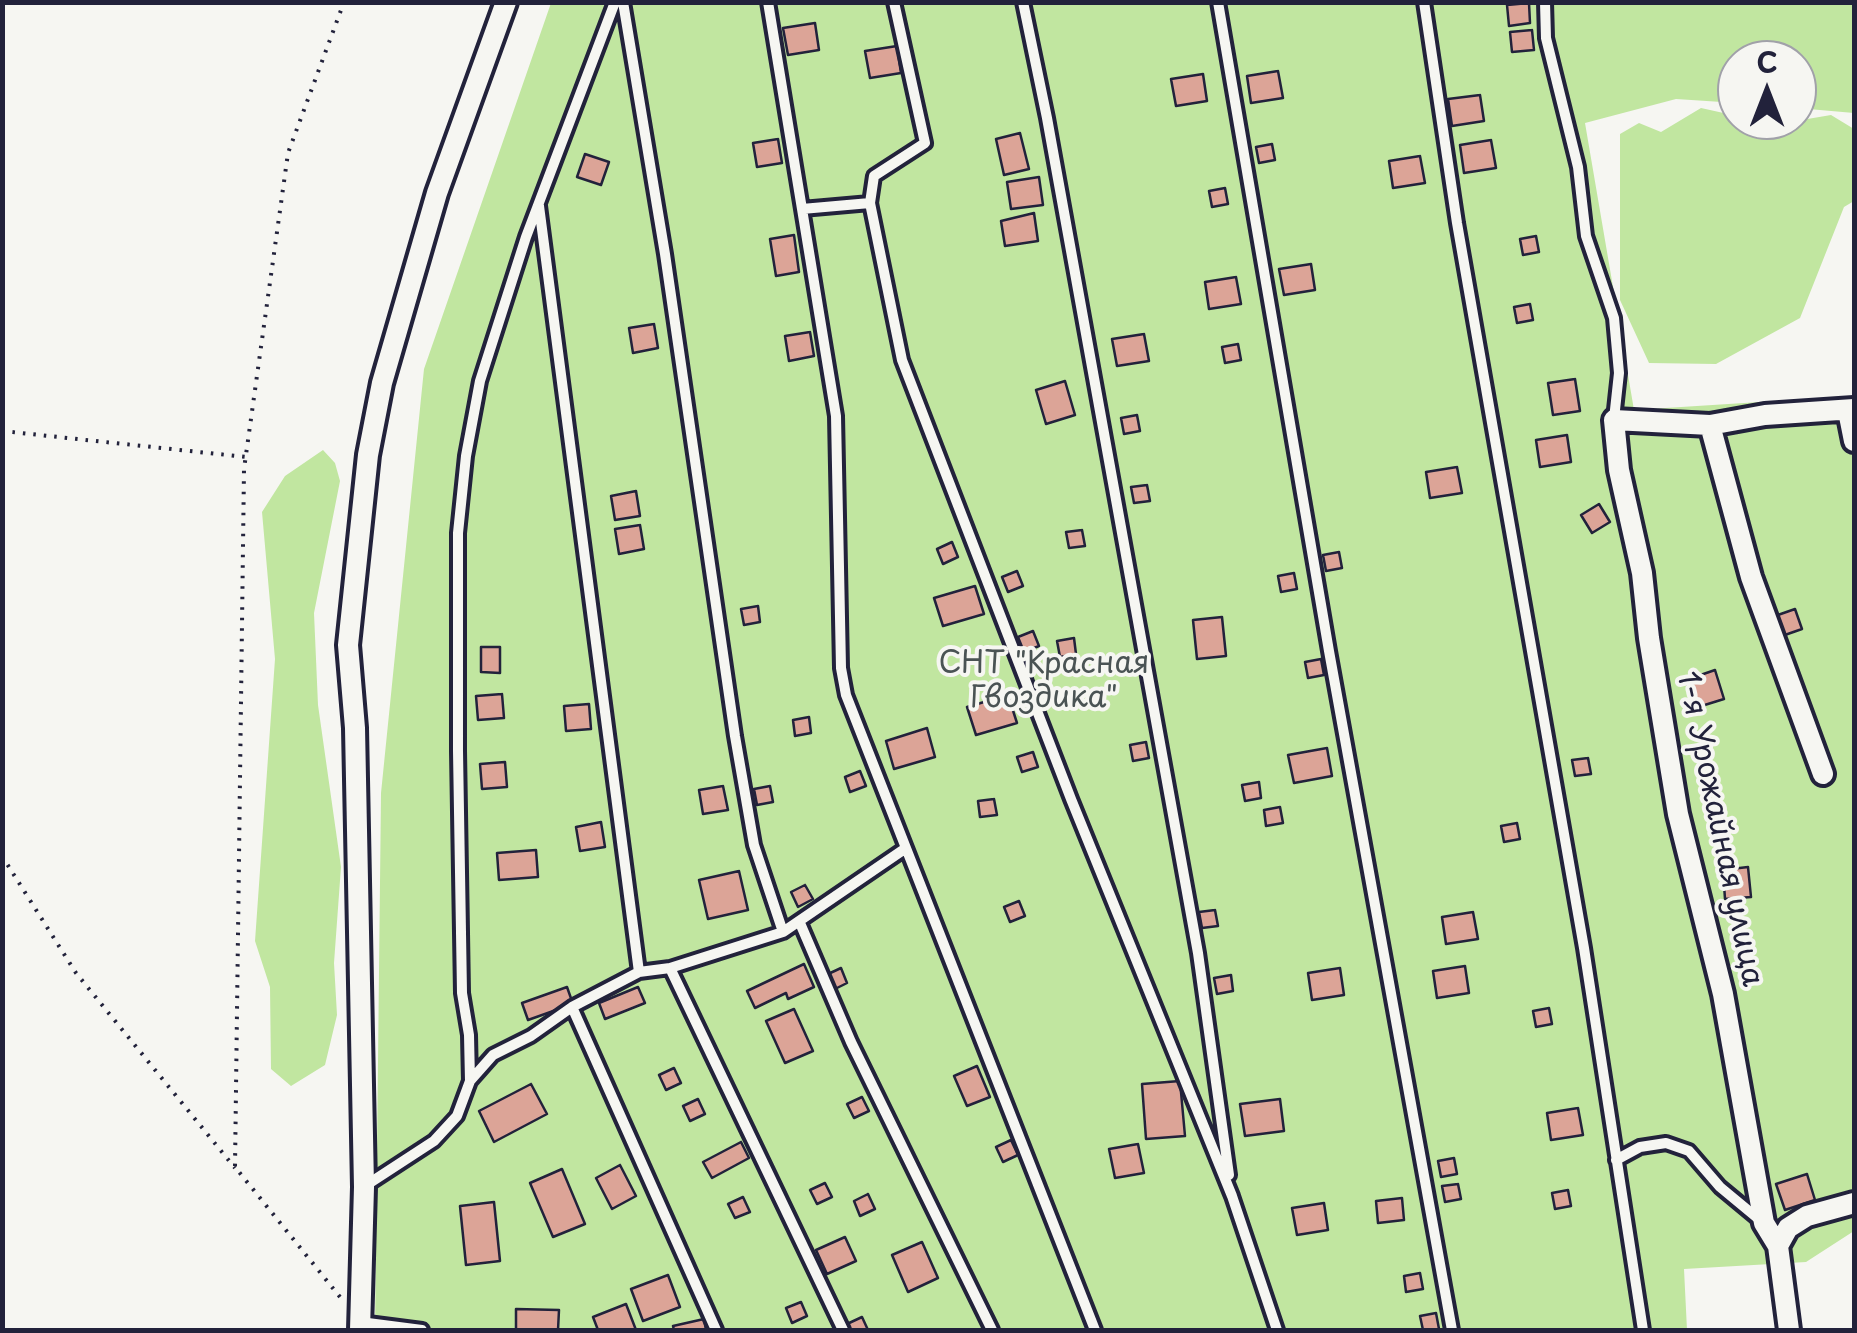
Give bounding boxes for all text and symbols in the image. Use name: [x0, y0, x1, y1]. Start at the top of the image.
north arrow: [1717, 40, 1817, 140]
text: С: [1756, 40, 1778, 83]
park label: СНТ "Красная Гвоздика": [939, 647, 1149, 718]
street label: 1-я Урожайная улица: [1668, 668, 1770, 990]

